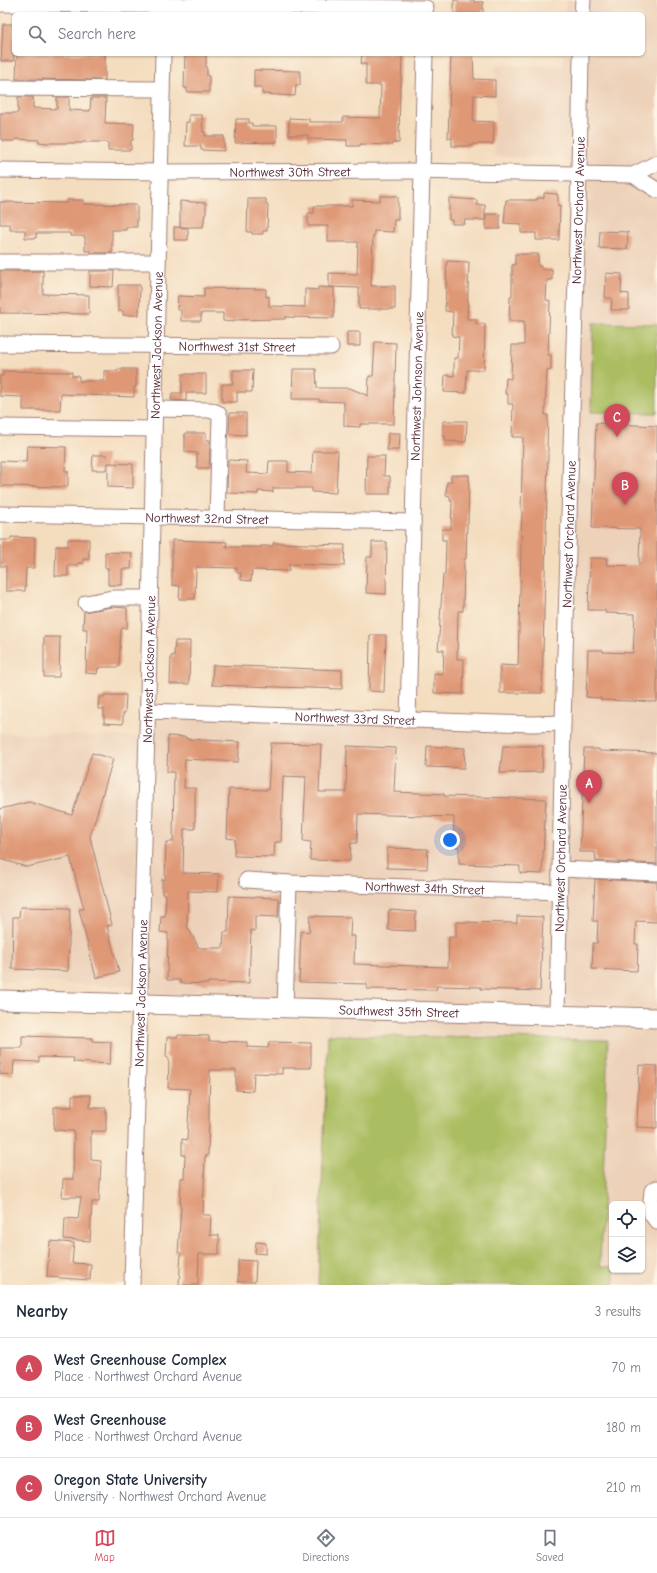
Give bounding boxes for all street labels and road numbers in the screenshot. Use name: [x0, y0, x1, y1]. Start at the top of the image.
street label: Northwest Orchard Avenue: [568, 136, 587, 284]
street label: Northwest 30th Street: [229, 164, 352, 179]
street label: Northwest Jackson Avenue: [147, 271, 165, 419]
street label: Northwest Johnson Avenue: [407, 311, 426, 461]
street label: Northwest 31st Street: [179, 338, 297, 354]
street label: Northwest Orchard Avenue: [559, 460, 578, 608]
street label: Northwest 32nd Street: [145, 509, 270, 527]
street label: Northwest Jackson Avenue: [139, 595, 158, 743]
street label: Northwest 33rd Street: [294, 708, 417, 728]
street label: Northwest Orchard Avenue: [551, 784, 569, 932]
street label: Northwest 34th Street: [365, 878, 486, 897]
street label: Northwest Jackson Avenue: [131, 919, 150, 1067]
street label: Southwest 35th Street: [339, 1002, 460, 1020]

